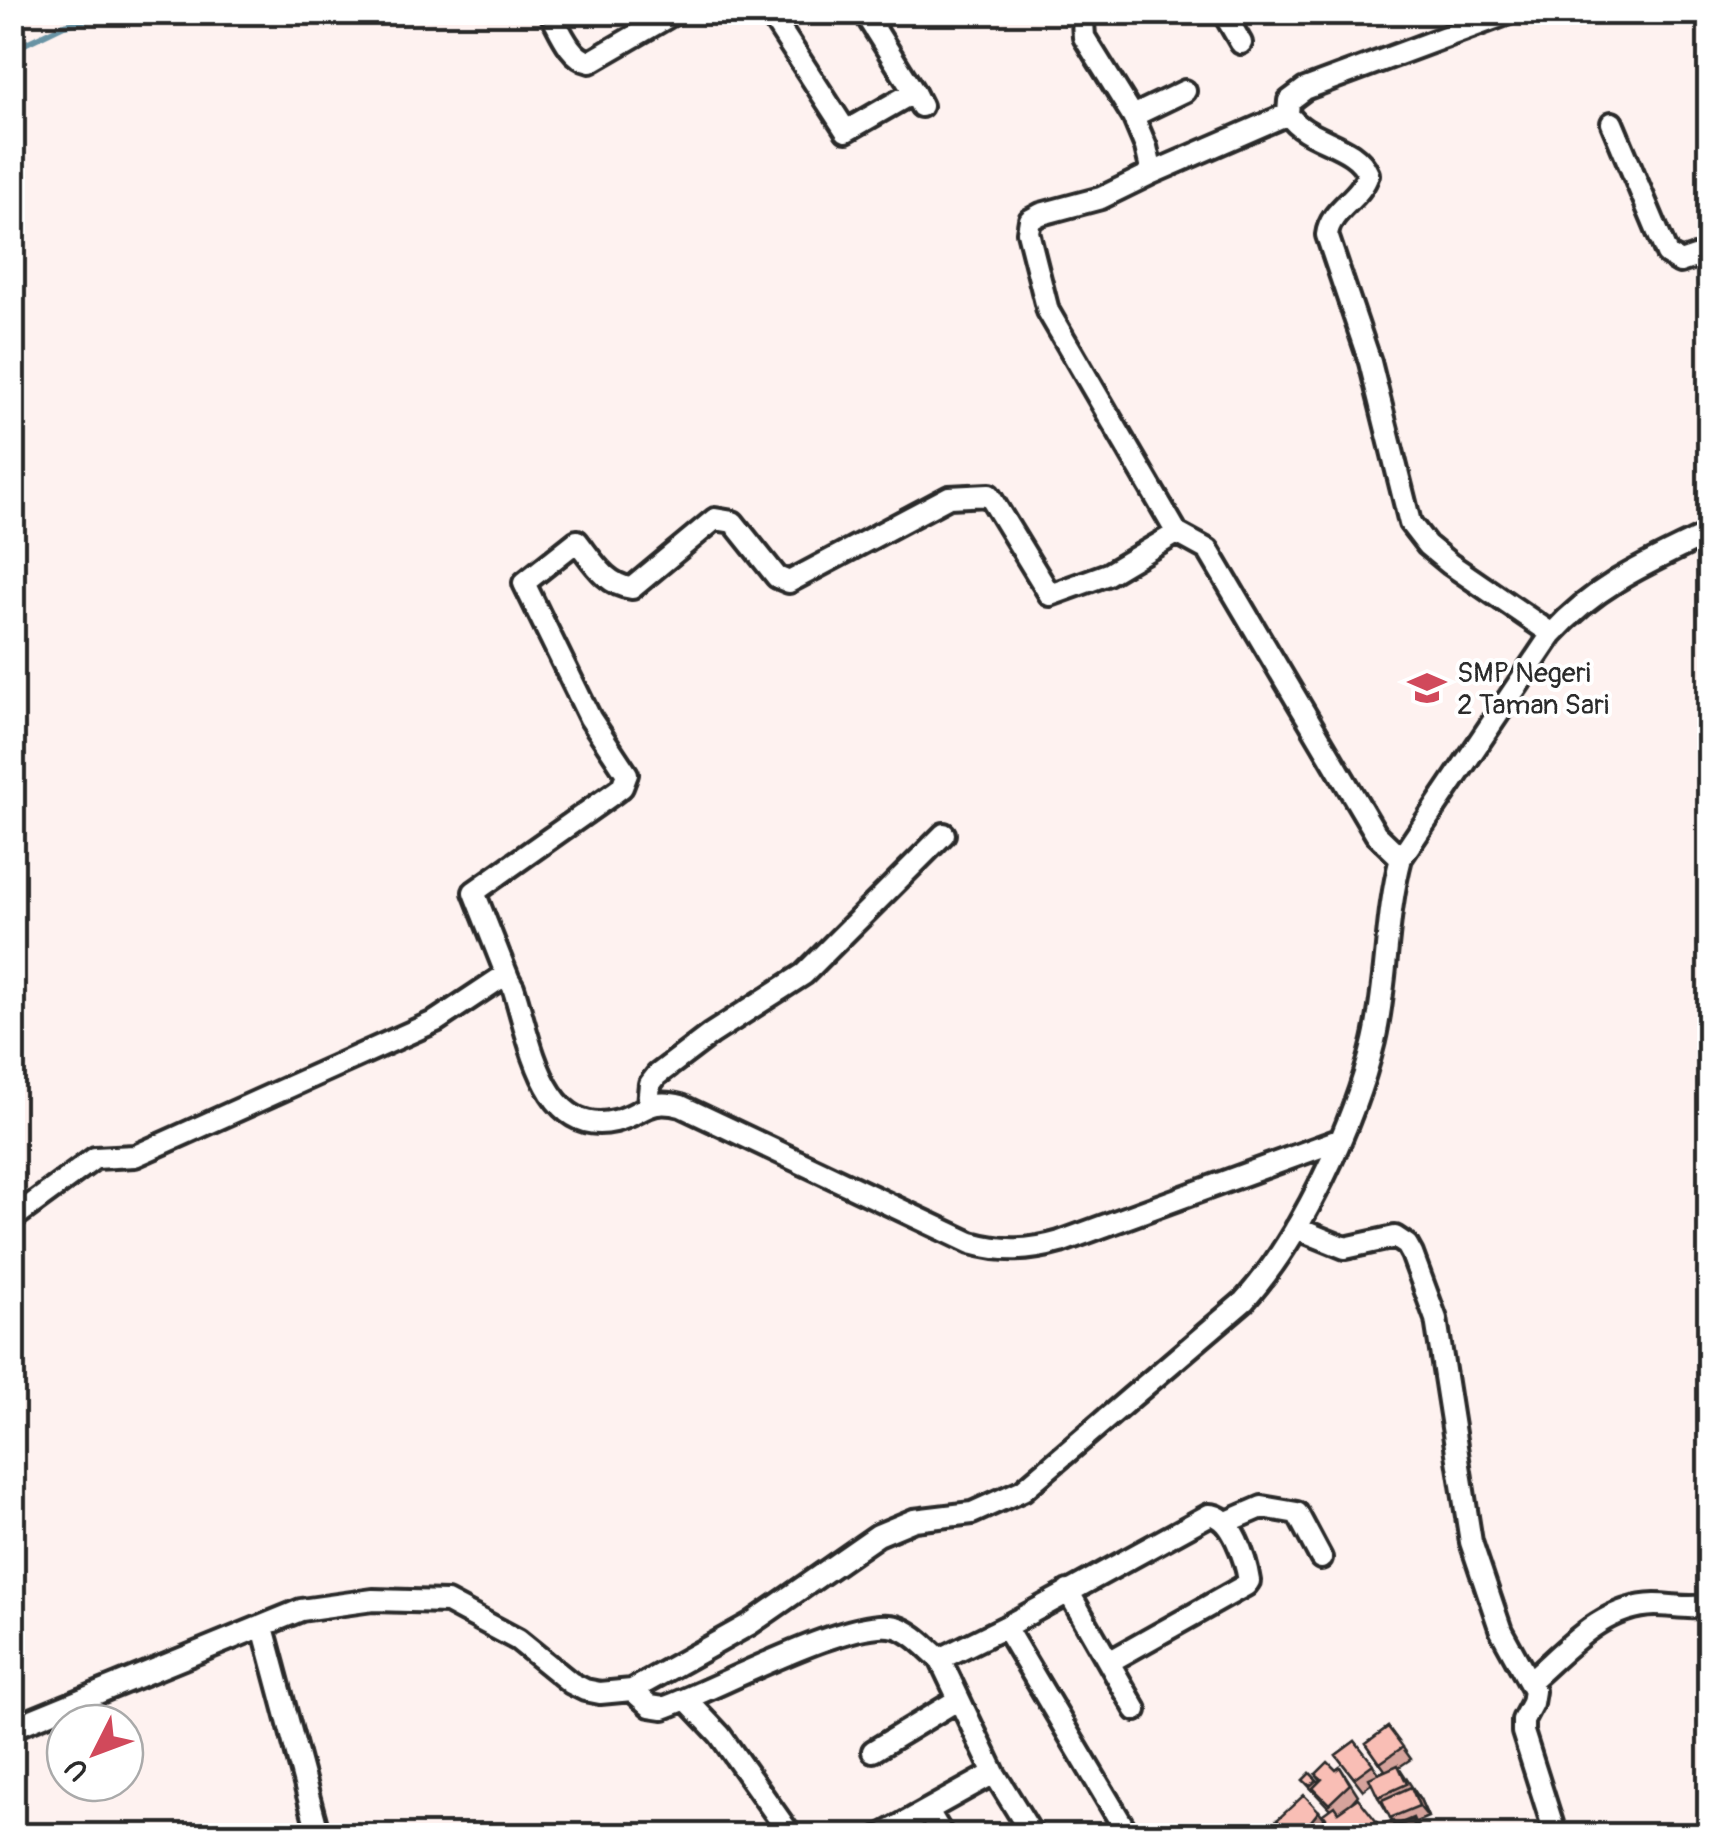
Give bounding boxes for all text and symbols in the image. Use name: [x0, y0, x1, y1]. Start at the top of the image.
place label: SMP Negeri 2 Taman Sari: [1457, 656, 1609, 723]
school or university icon: SMP Negeri 2 Taman Sari: [1406, 667, 1448, 709]
north arrow: [45, 1703, 145, 1803]
text: U: [58, 1750, 97, 1787]

